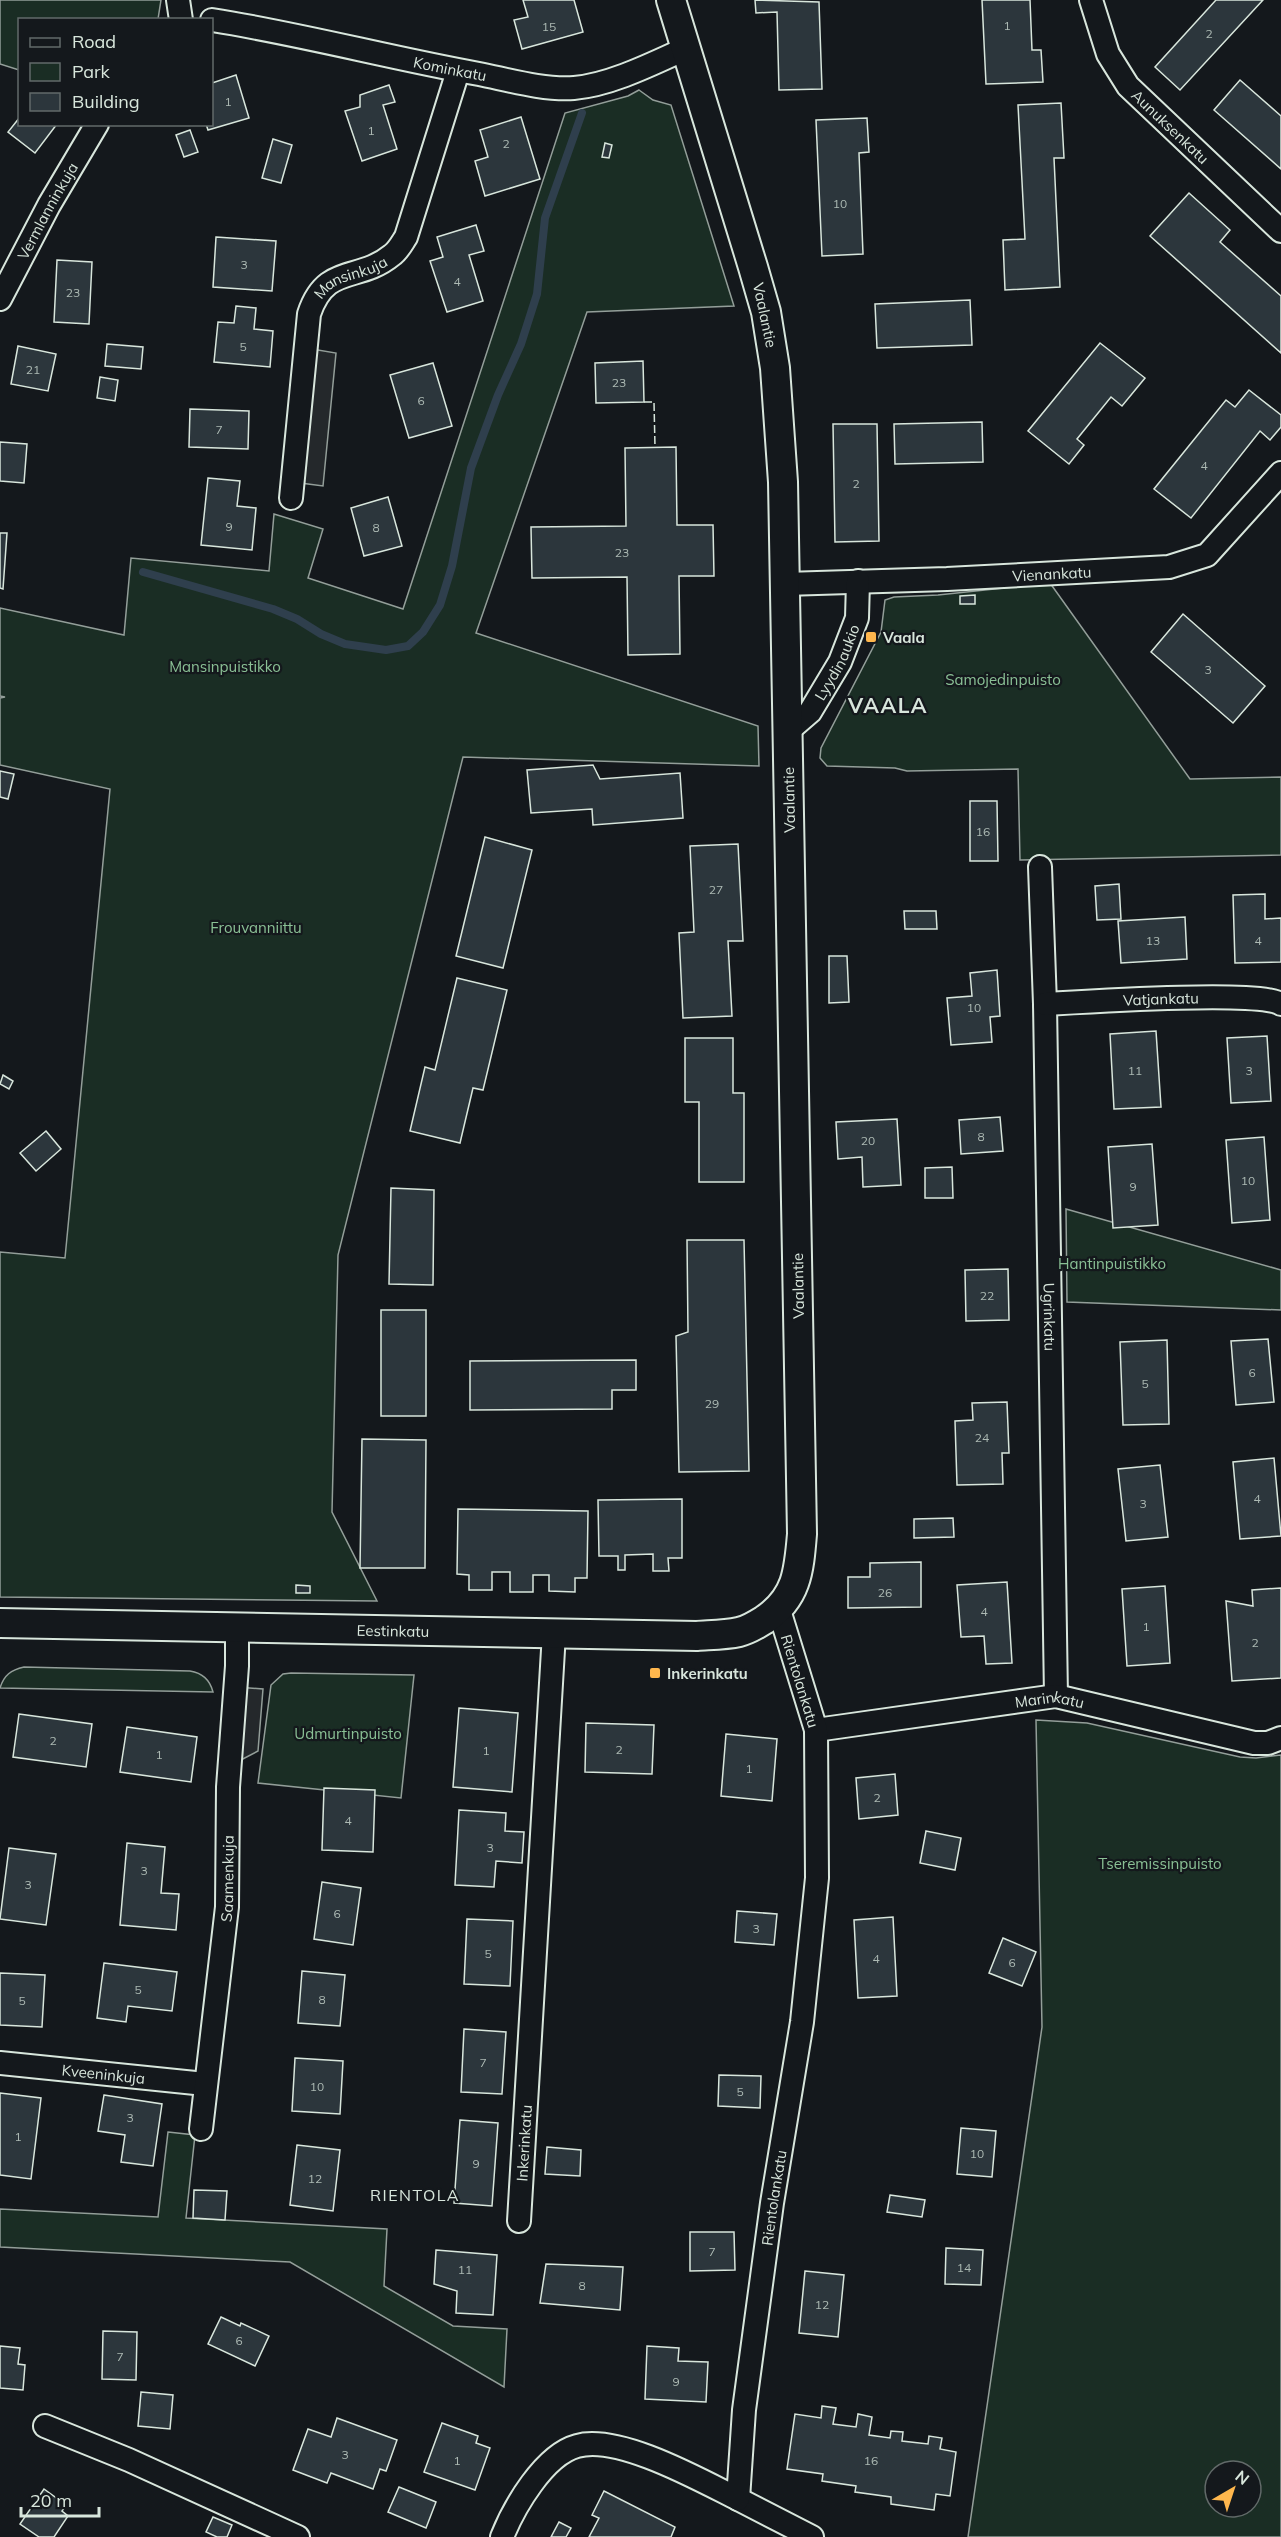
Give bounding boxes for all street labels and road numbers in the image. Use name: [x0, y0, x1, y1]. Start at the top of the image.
street label: Kominkatu: [412, 52, 488, 85]
street label: Aunuksenkatu: [1128, 85, 1213, 168]
street label: Vermlanninkuja: [13, 159, 82, 263]
street label: Mansinkuja: [309, 252, 390, 302]
street label: Vaalantie: [749, 281, 781, 349]
street label: Vienankatu: [1012, 562, 1092, 585]
street label: Lyydinaukio: [810, 621, 863, 703]
street label: Vaalantie: [779, 767, 799, 833]
street label: Vatjankatu: [1122, 988, 1199, 1009]
street label: Vaalantie: [788, 1253, 808, 1319]
street label: Ugrinkatu: [1040, 1283, 1060, 1351]
street label: Eestinkatu: [356, 1620, 429, 1641]
street label: Rientolankatu: [777, 1632, 823, 1730]
street label: Marinkatu: [1014, 1686, 1086, 1712]
street label: Saamenkuja: [216, 1835, 237, 1923]
street label: Kveeninkuja: [61, 2060, 146, 2087]
street label: Inkerinkatu: [512, 2104, 535, 2182]
street label: Rientolankatu: [757, 2148, 790, 2247]

